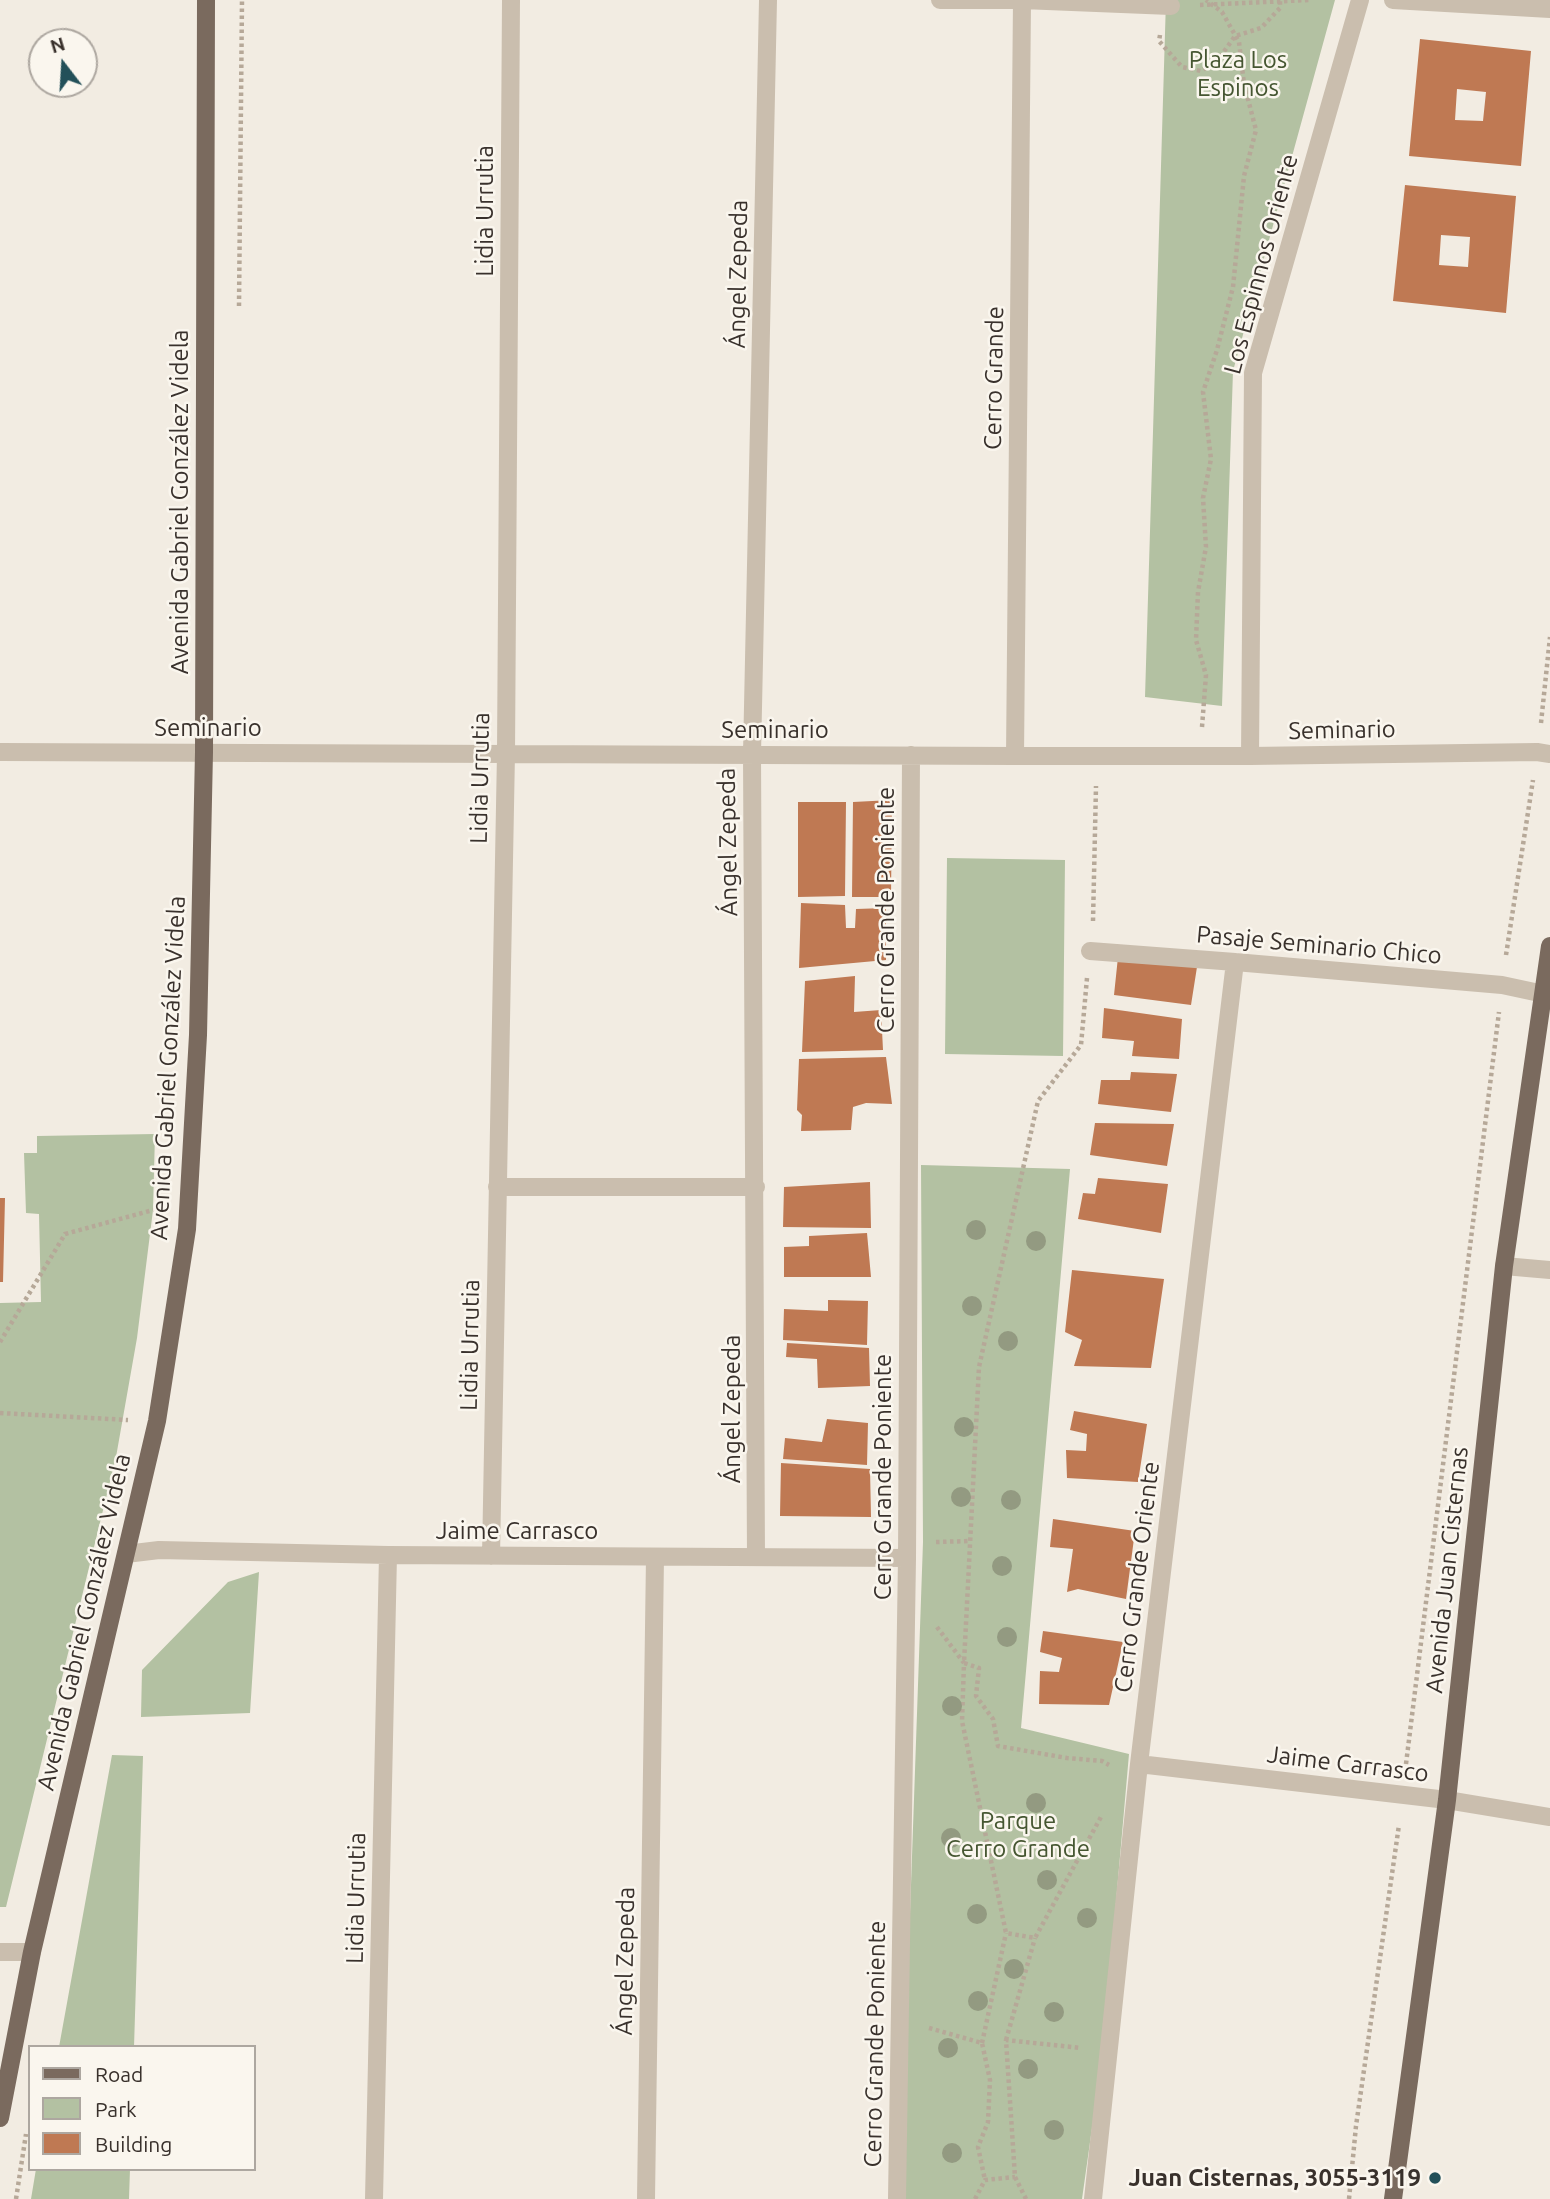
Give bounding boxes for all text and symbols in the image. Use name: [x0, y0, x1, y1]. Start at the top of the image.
north arrow: [28, 28, 98, 98]
text: N: [47, 32, 67, 57]
park label: Plaza Los Espinos: [1189, 46, 1287, 102]
street label: Lidia Urrutia: [471, 145, 499, 277]
street label: Los Espinnos Oriente: [1218, 151, 1304, 377]
street label: Ángel Zepeda: [722, 199, 754, 349]
street label: Cerro Grande: [978, 306, 1010, 450]
street label: Avenida Gabriel González Videla: [166, 330, 194, 674]
street label: Lidia Urrutia: [464, 712, 496, 844]
street label: Seminario: [154, 714, 262, 742]
street label: Seminario: [1288, 715, 1396, 745]
street label: Seminario: [721, 716, 829, 744]
street label: Ángel Zepeda: [712, 767, 744, 917]
street label: Cerro Grande Poniente: [872, 787, 900, 1033]
street label: Avenida Gabriel González Videla: [145, 895, 191, 1241]
street label: Pasaje Seminario Chico: [1195, 920, 1443, 970]
street label: Lidia Urrutia: [454, 1279, 486, 1411]
street label: Ángel Zepeda: [718, 1335, 746, 1483]
street label: Cerro Grande Poniente: [869, 1354, 897, 1600]
street label: Avenida Juan Cisternas: [1420, 1445, 1474, 1695]
street label: Avenida Gabriel González Videla: [31, 1451, 137, 1793]
street label: Cerro Grande Oriente: [1109, 1460, 1165, 1694]
street label: Jaime Carrasco: [436, 1517, 598, 1545]
street label: Jaime Carrasco: [1266, 1740, 1430, 1788]
park label: Parque Cerro Grande: [946, 1807, 1090, 1863]
street label: Lidia Urrutia: [340, 1832, 372, 1964]
street label: Ángel Zepeda: [609, 1886, 641, 2036]
street label: Cerro Grande Poniente: [858, 1920, 892, 2168]
legend: [28, 2045, 256, 2171]
text: Road: [95, 2062, 143, 2086]
text: Park: [95, 2097, 137, 2121]
text: Building: [95, 2132, 172, 2156]
place label: Juan Cisternas, 3055-3119: [1129, 2164, 1421, 2192]
marker: Juan Cisternas, 3055-3119: [1427, 2170, 1443, 2186]

